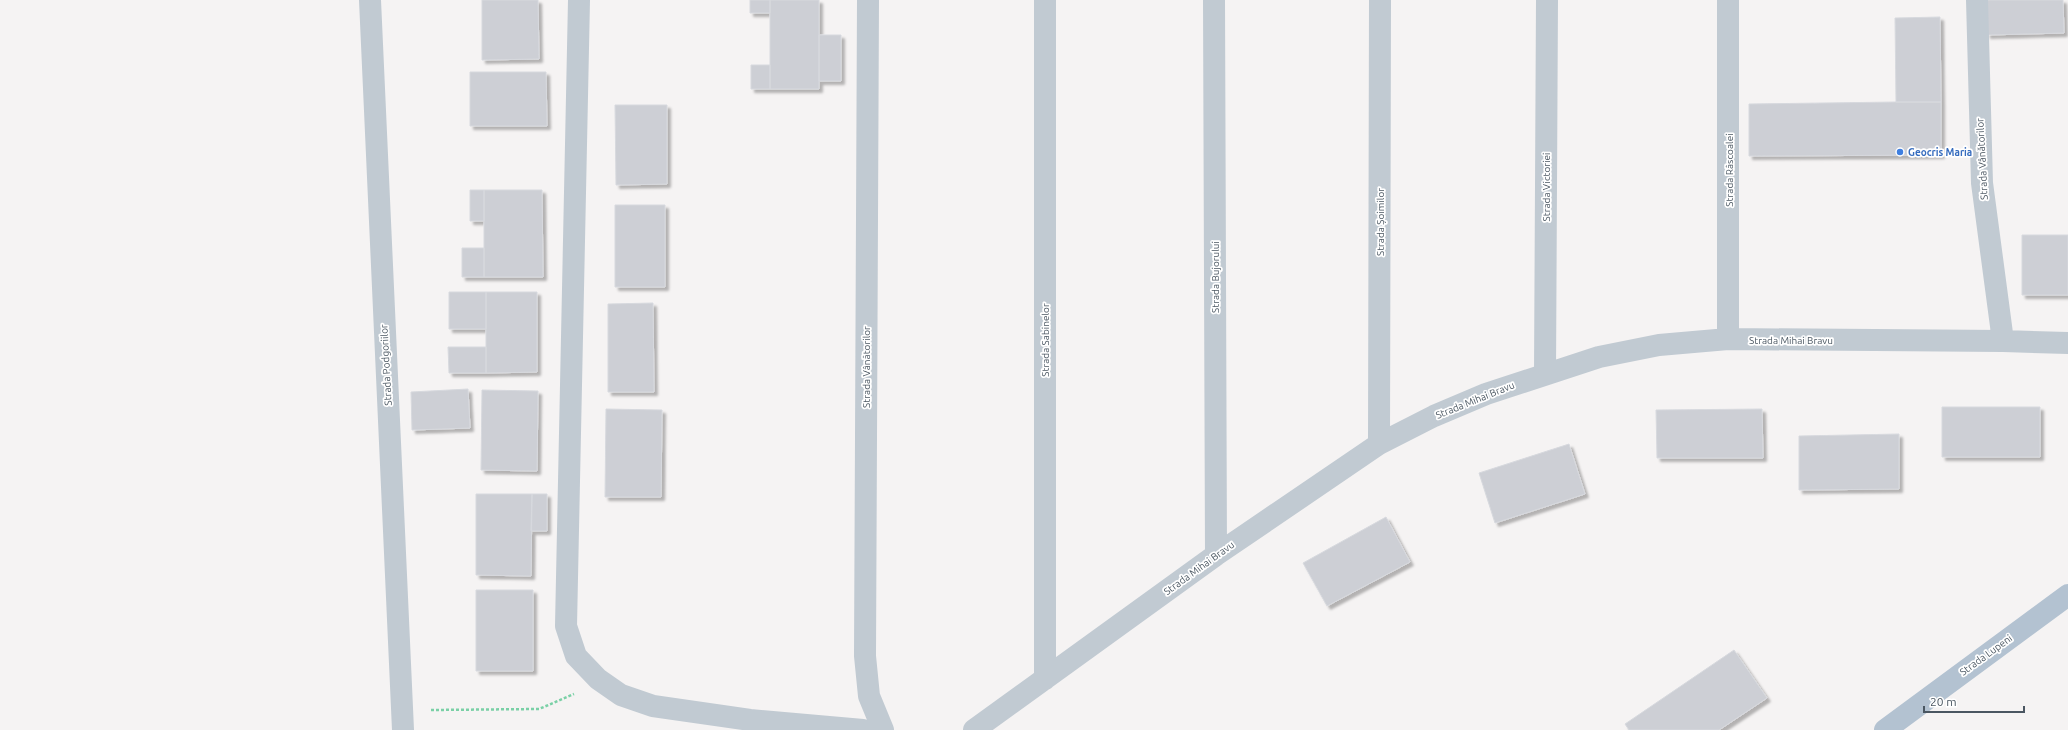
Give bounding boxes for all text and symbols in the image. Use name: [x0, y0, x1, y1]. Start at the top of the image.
street label: Strada Vânătorilor: [1974, 118, 1990, 200]
street label: Strada Răscoalei: [1724, 133, 1735, 207]
marker: Geocris Maria: [1895, 147, 1905, 157]
place label: Geocris Maria: [1908, 147, 1972, 158]
street label: Strada Victoriei: [1541, 152, 1552, 222]
street label: Strada Șoimilor: [1375, 188, 1386, 256]
street label: Strada Bujorului: [1210, 241, 1221, 313]
street label: Strada Sabinelor: [1040, 303, 1051, 377]
street label: Strada Podgoriilor: [378, 324, 394, 406]
street label: Strada Vânătorilor: [861, 326, 872, 408]
street label: Strada Mihai Bravu: [1749, 335, 1833, 346]
street label: Strada Mihai Bravu: [1434, 379, 1516, 421]
street label: Strada Mihai Bravu: [1162, 539, 1236, 597]
street label: Strada Lupeni: [1958, 632, 2014, 678]
scale bar: [1924, 688, 2024, 714]
text: 20 m: [1930, 695, 1957, 708]

